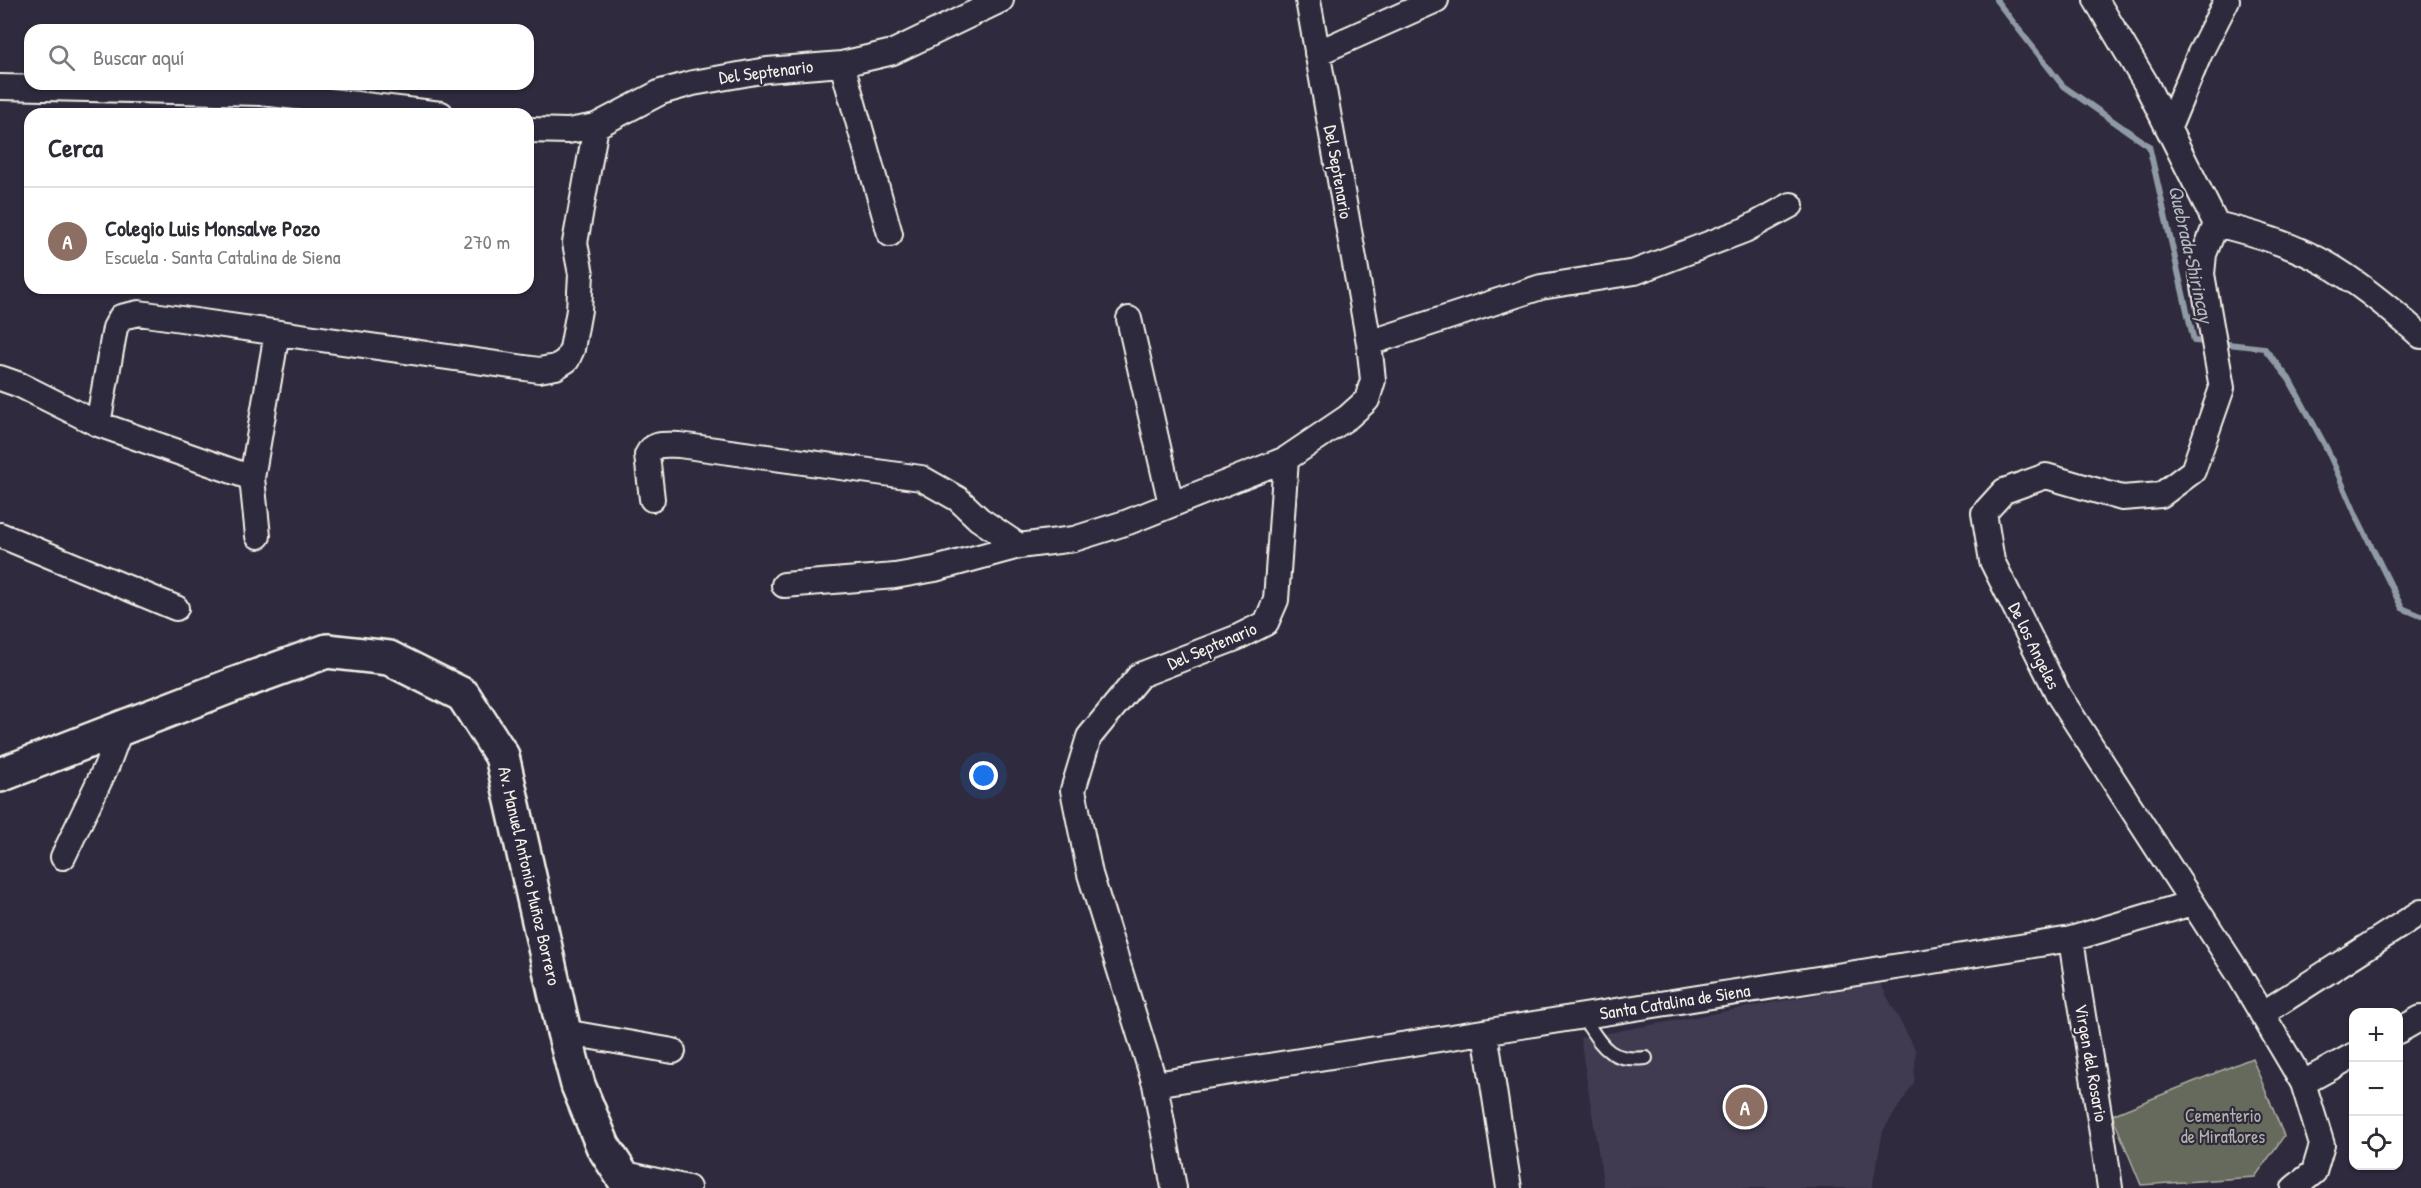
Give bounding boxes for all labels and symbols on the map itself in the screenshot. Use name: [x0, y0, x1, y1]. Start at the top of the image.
street label: Del Septenario: [717, 53, 814, 90]
street label: Del Septenario: [1318, 123, 1359, 221]
water label: Quebrada Shirincay: [2162, 182, 2221, 328]
street label: De los Angeles: [2003, 598, 2066, 694]
street label: Del Septenario: [1163, 616, 1260, 676]
your location: [969, 761, 998, 790]
street label: Av. Manuel Antonio Muñoz Borrero: [492, 764, 567, 988]
street label: Santa Catalina de Siena: [1598, 977, 1752, 1026]
street label: Virgen del Rosario: [2069, 1002, 2114, 1124]
pin: A: [1726, 1084, 1764, 1130]
park label: Cementerio de Miraflores: [2181, 1103, 2265, 1149]

